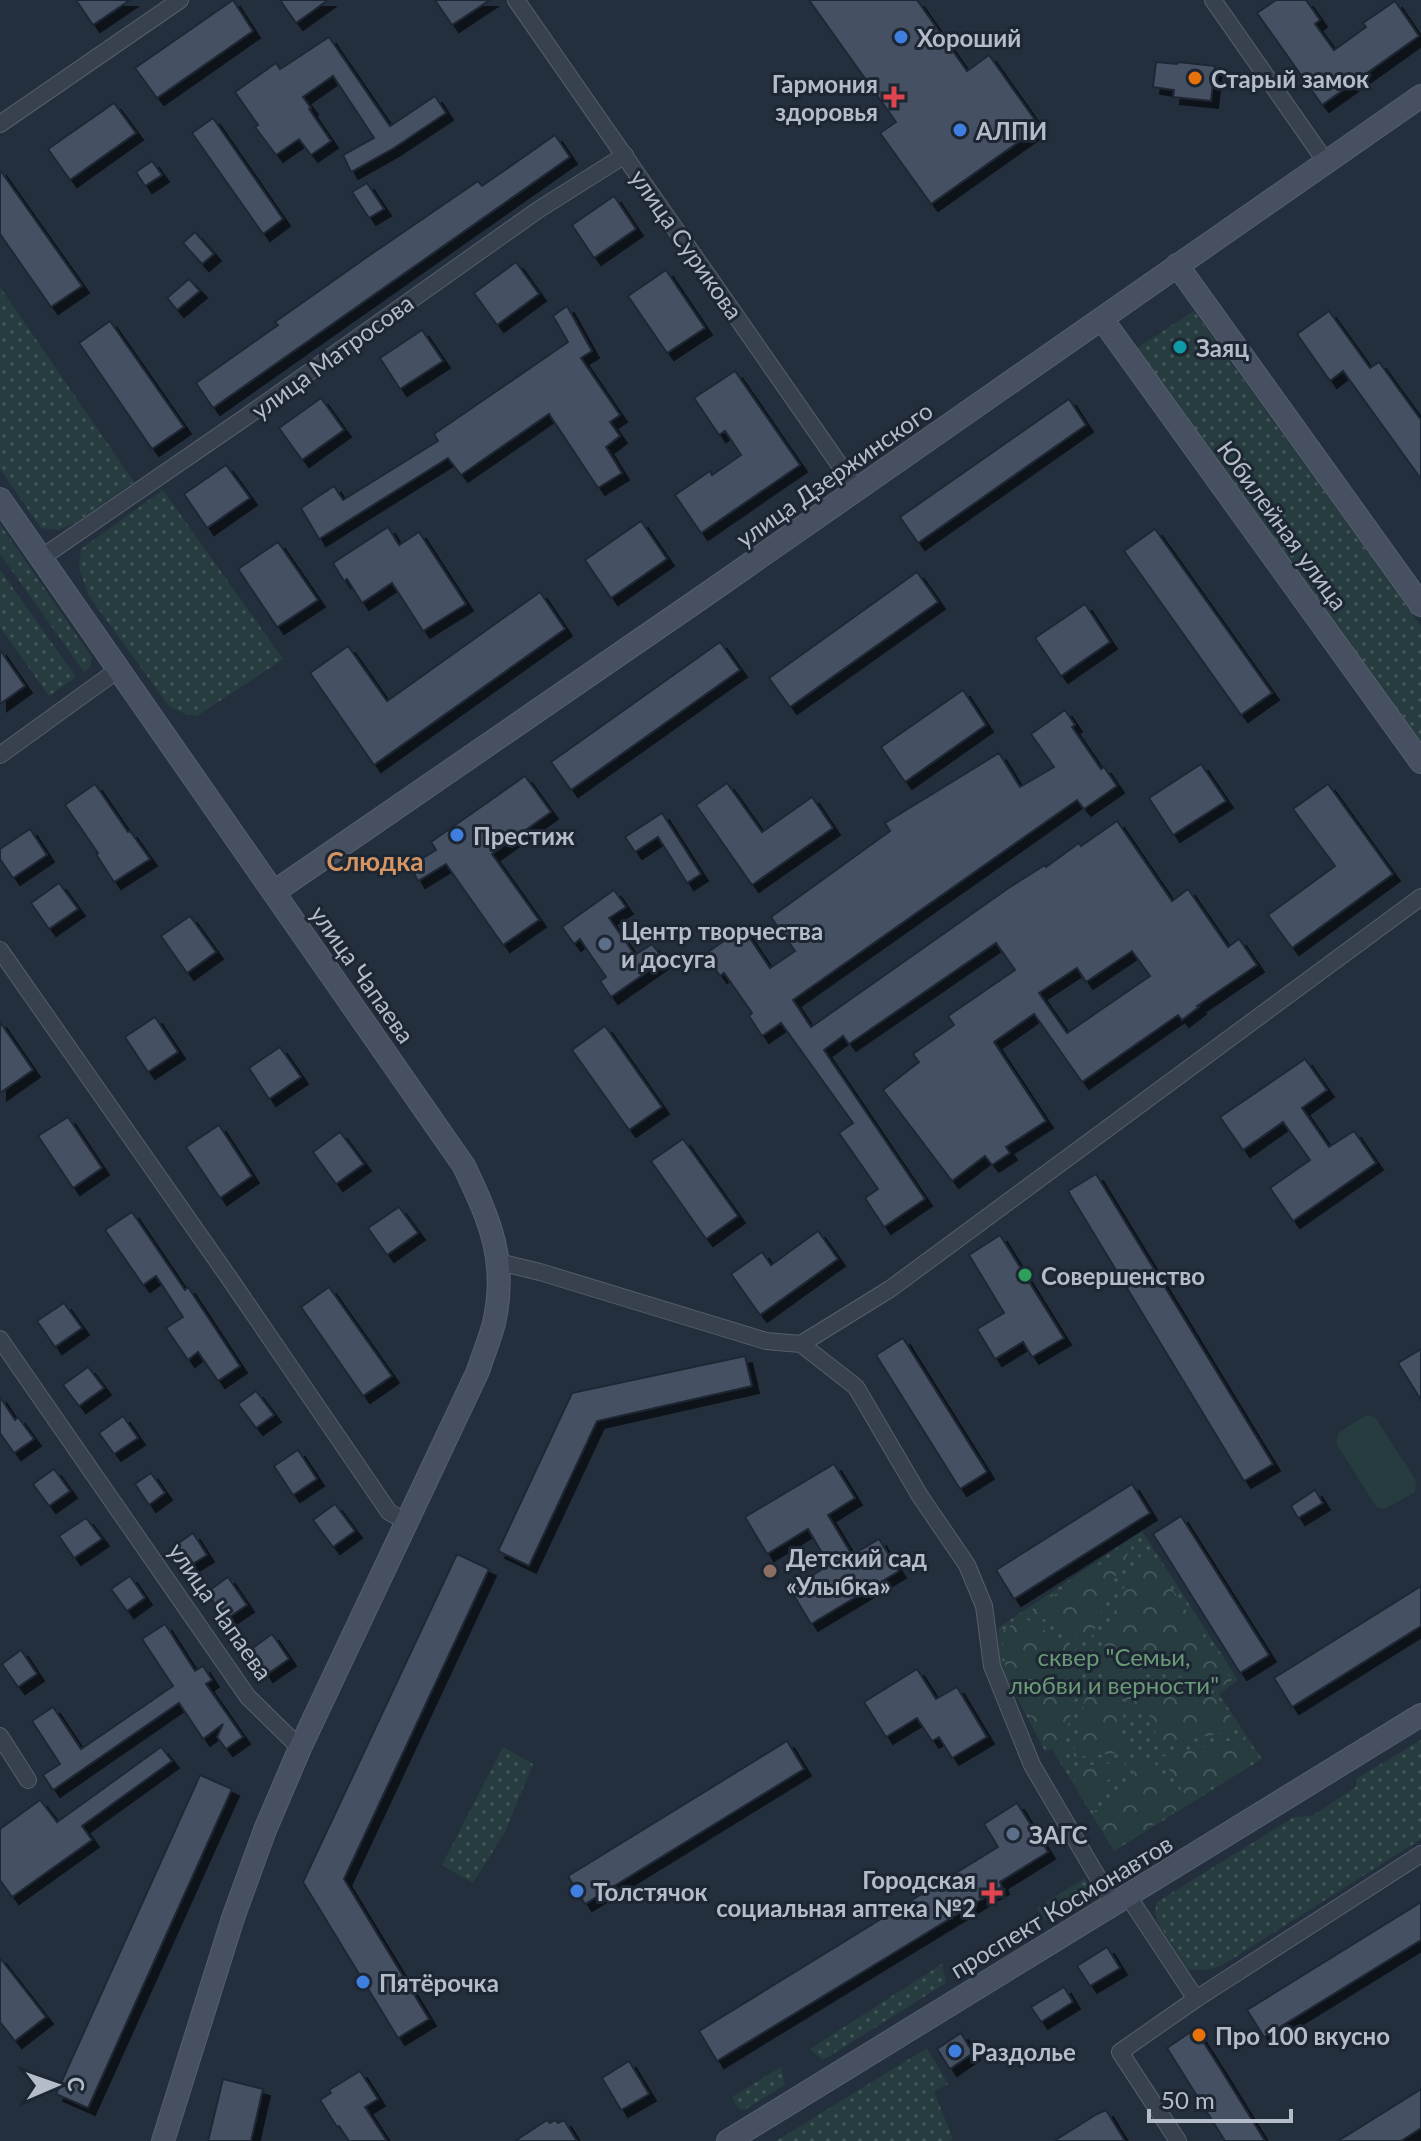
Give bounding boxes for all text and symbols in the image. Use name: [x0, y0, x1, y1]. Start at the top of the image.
place label: Хороший: [917, 23, 1021, 52]
marker: Хороший: [892, 28, 910, 46]
place label: Старый замок: [1211, 64, 1369, 93]
place label: Гармония здоровья: [772, 69, 878, 126]
marker: Старый замок: [1186, 69, 1204, 87]
marker: Гармония здоровья: [885, 88, 903, 106]
place label: АЛПИ: [975, 116, 1047, 145]
marker: АЛПИ: [951, 121, 969, 139]
street label: улица Сурикова: [625, 163, 749, 325]
street label: улица Матросова: [245, 288, 419, 424]
place label: Заяц: [1196, 333, 1249, 362]
marker: Заяц: [1171, 338, 1189, 356]
street label: улица Дзержинского: [730, 395, 938, 553]
street label: Юбилейная улица: [1212, 435, 1354, 615]
place label: Престиж: [473, 821, 575, 850]
marker: Престиж: [448, 826, 466, 844]
district label: Слюдка: [326, 845, 424, 877]
street label: улица Чапаева: [305, 900, 421, 1048]
place label: Центр творчества и досуга: [621, 916, 823, 973]
marker: Центр творчества и досуга: [596, 935, 614, 953]
place label: Совершенство: [1041, 1261, 1205, 1290]
marker: Совершенство: [1016, 1266, 1034, 1284]
street label: улица Чапаева: [163, 1537, 279, 1685]
place label: Детский сад «Улыбка»: [786, 1543, 927, 1600]
marker: Детский сад «Улыбка»: [761, 1562, 779, 1580]
park label: сквер "Семьи, любви и верности": [1009, 1642, 1219, 1699]
place label: ЗАГС: [1029, 1820, 1088, 1849]
marker: ЗАГС: [1004, 1825, 1022, 1843]
street label: проспект Космонавтов: [945, 1828, 1177, 1984]
place label: Городская социальная аптека №2: [716, 1865, 976, 1922]
place label: Толстячок: [593, 1877, 707, 1906]
marker: Толстячок: [568, 1882, 586, 1900]
marker: Городская социальная аптека №2: [983, 1884, 1001, 1902]
place label: Пятёрочка: [379, 1968, 499, 1997]
marker: Пятёрочка: [354, 1973, 372, 1991]
place label: Про 100 вкусно: [1215, 2021, 1390, 2050]
marker: Про 100 вкусно: [1190, 2026, 1208, 2044]
place label: Раздолье: [971, 2037, 1076, 2066]
marker: Раздолье: [946, 2042, 964, 2060]
north arrow: [16, 2045, 96, 2125]
scale bar: [1149, 2073, 1291, 2123]
text: С: [63, 2077, 90, 2092]
text: 50 m: [1161, 2085, 1215, 2114]

